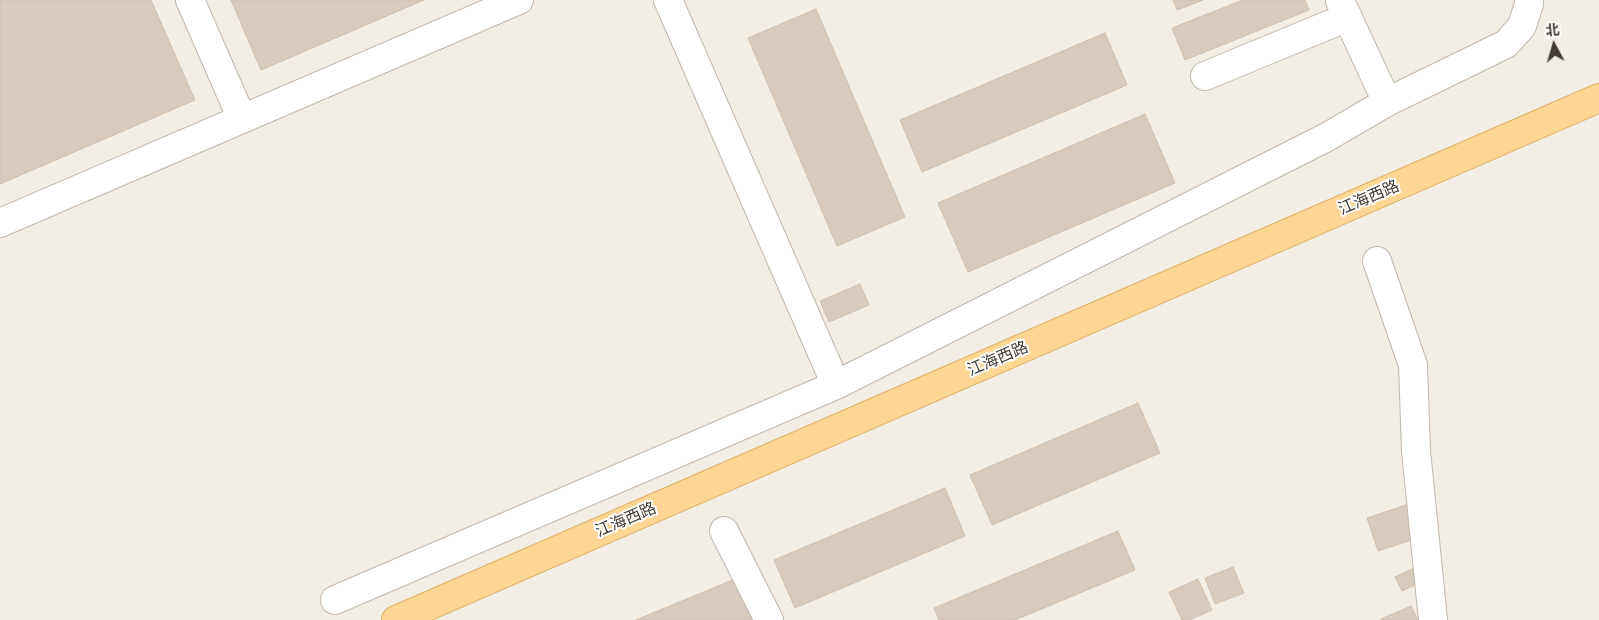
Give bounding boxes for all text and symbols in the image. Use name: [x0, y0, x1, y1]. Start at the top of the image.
north arrow: [1529, 20, 1579, 70]
text: 北: [1545, 20, 1560, 40]
street label: 江海西路: [1336, 177, 1402, 219]
street label: 江海西路: [965, 338, 1031, 380]
street label: 江海西路: [593, 499, 659, 541]

